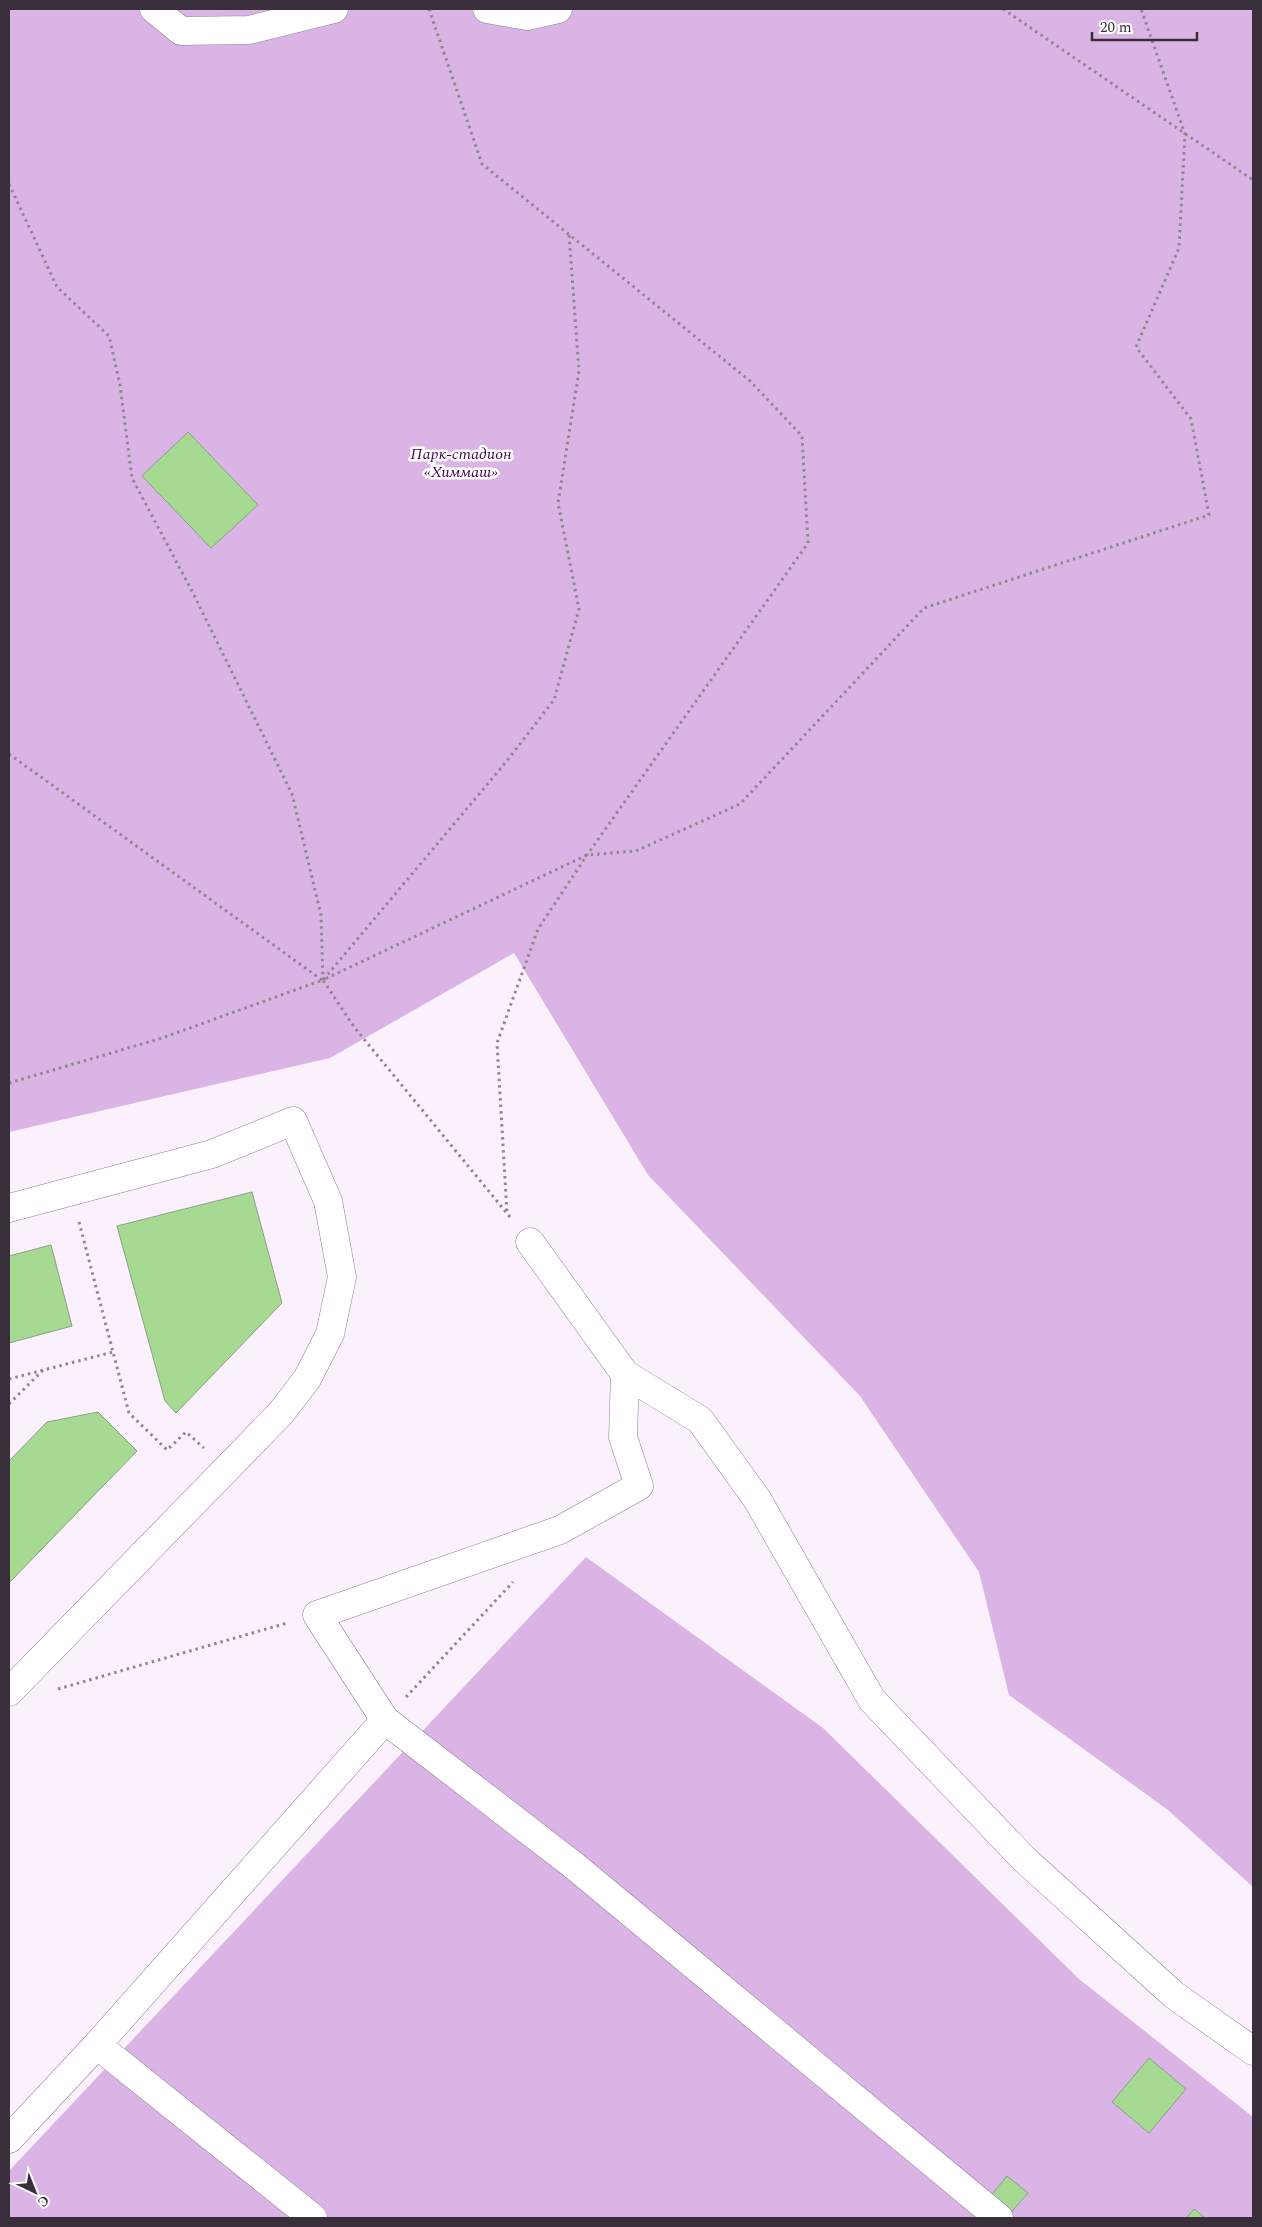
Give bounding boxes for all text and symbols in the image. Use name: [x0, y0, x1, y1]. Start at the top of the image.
scale bar: [1092, 10, 1197, 42]
text: 20 m: [1100, 16, 1132, 39]
park label: Парк-стадион «Химмаш»: [411, 442, 512, 484]
north arrow: [10, 2167, 60, 2217]
text: С: [33, 2190, 54, 2212]

